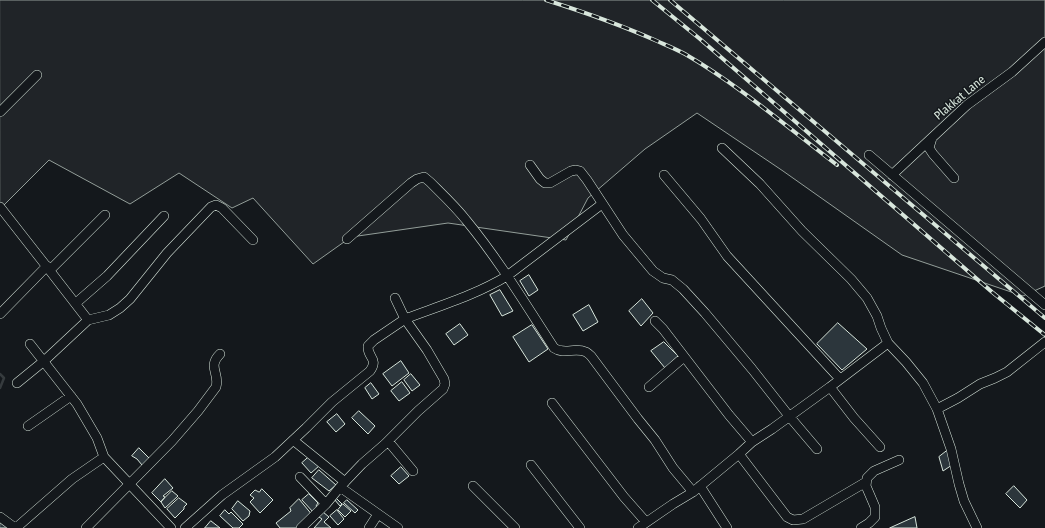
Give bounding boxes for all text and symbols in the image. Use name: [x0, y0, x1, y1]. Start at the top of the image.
street label: Plakkat Lane: [932, 73, 988, 123]

